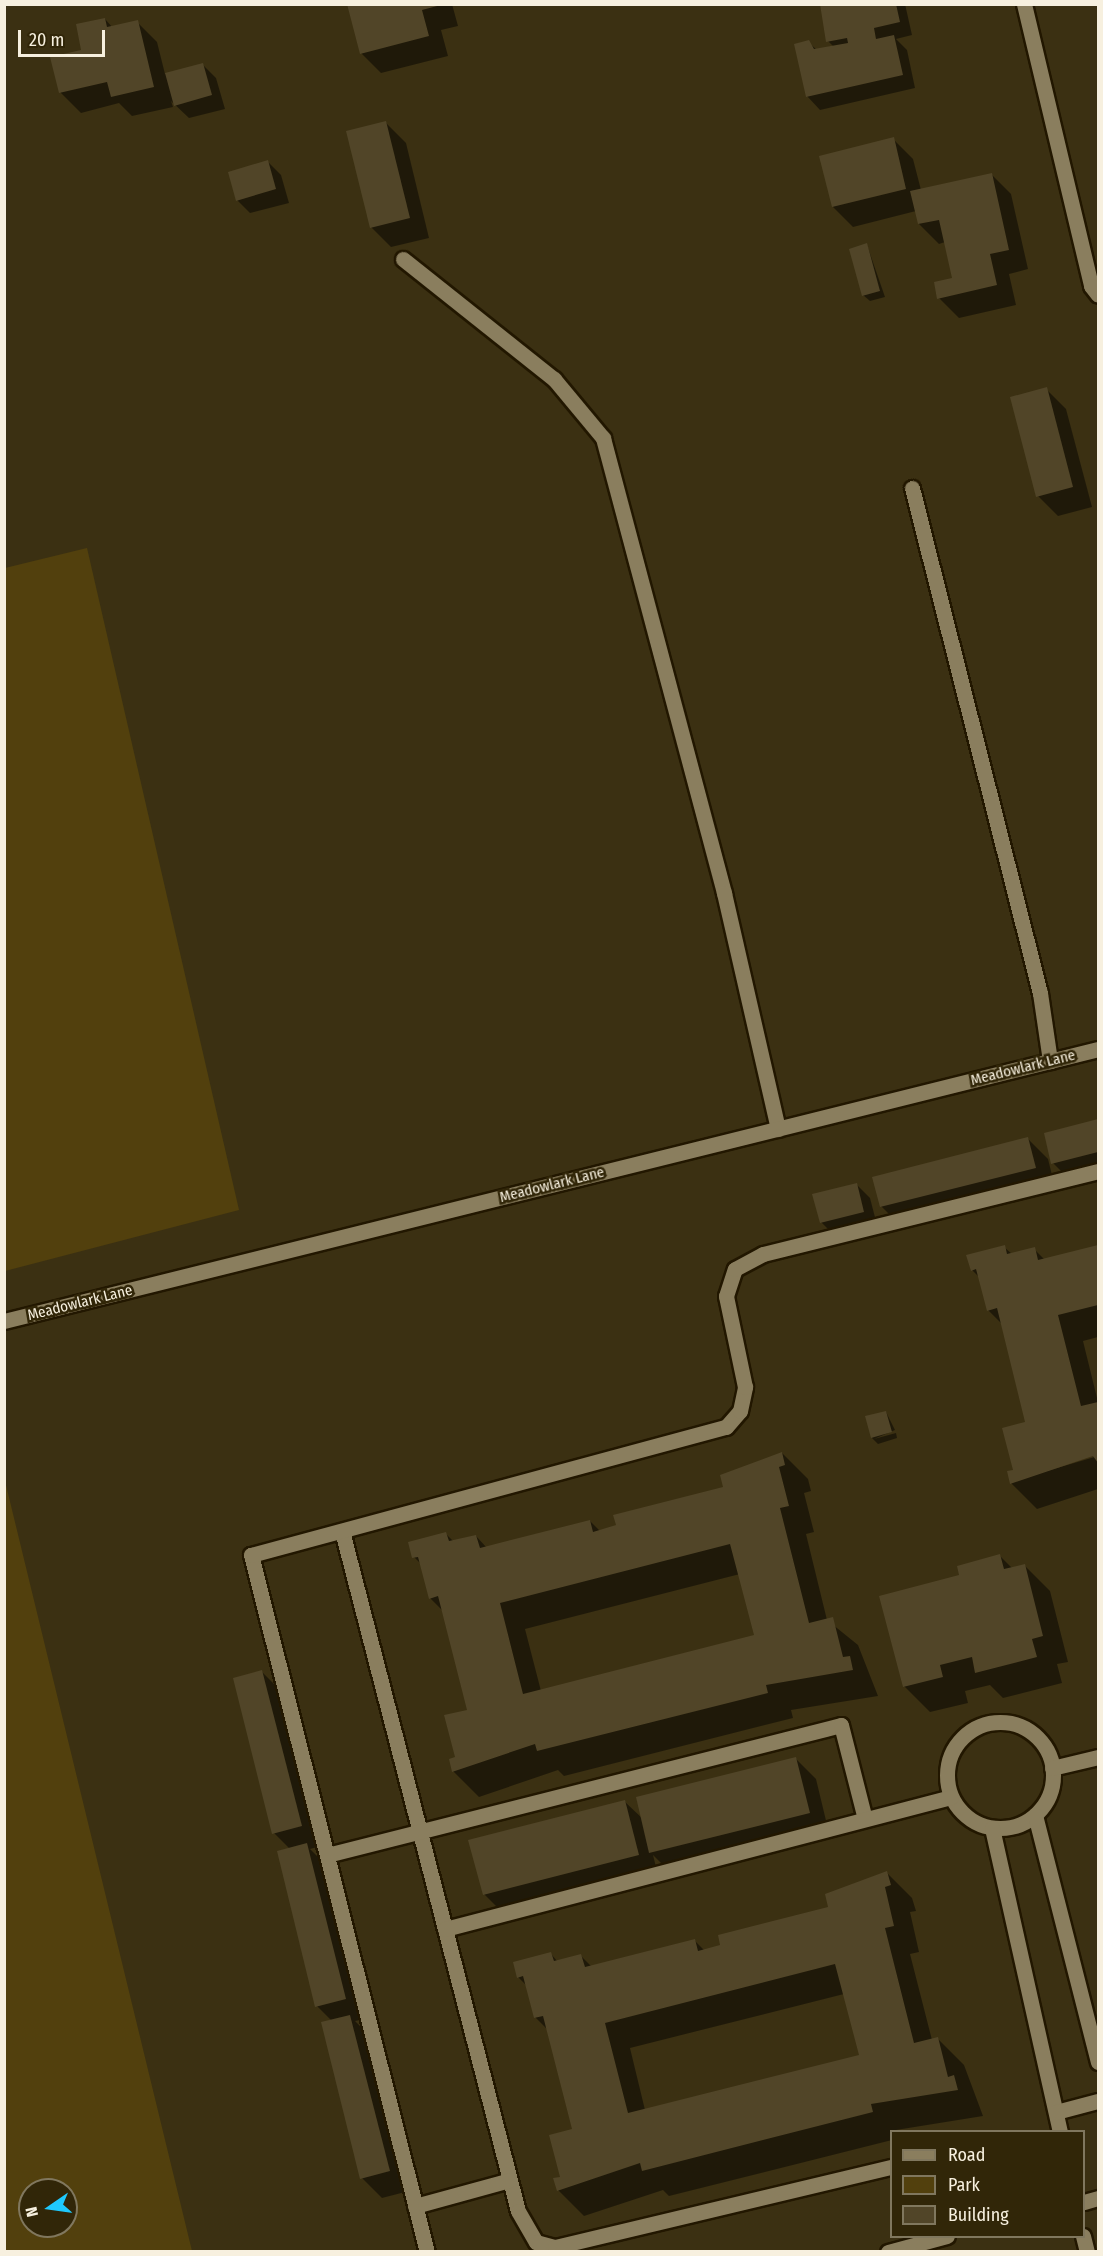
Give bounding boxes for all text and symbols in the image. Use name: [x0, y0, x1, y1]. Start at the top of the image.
scale bar: [21, 18, 108, 56]
text: 20 m: [29, 29, 64, 51]
street label: Meadowlark Lane: [969, 1046, 1077, 1090]
street label: Meadowlark Lane: [498, 1163, 606, 1207]
street label: Meadowlark Lane: [26, 1281, 134, 1325]
legend: [890, 2130, 1085, 2238]
text: Road: [948, 2144, 985, 2166]
text: Park: [948, 2174, 980, 2196]
north arrow: [18, 2178, 78, 2238]
text: Building: [948, 2204, 1009, 2226]
text: N: [22, 2205, 42, 2219]

